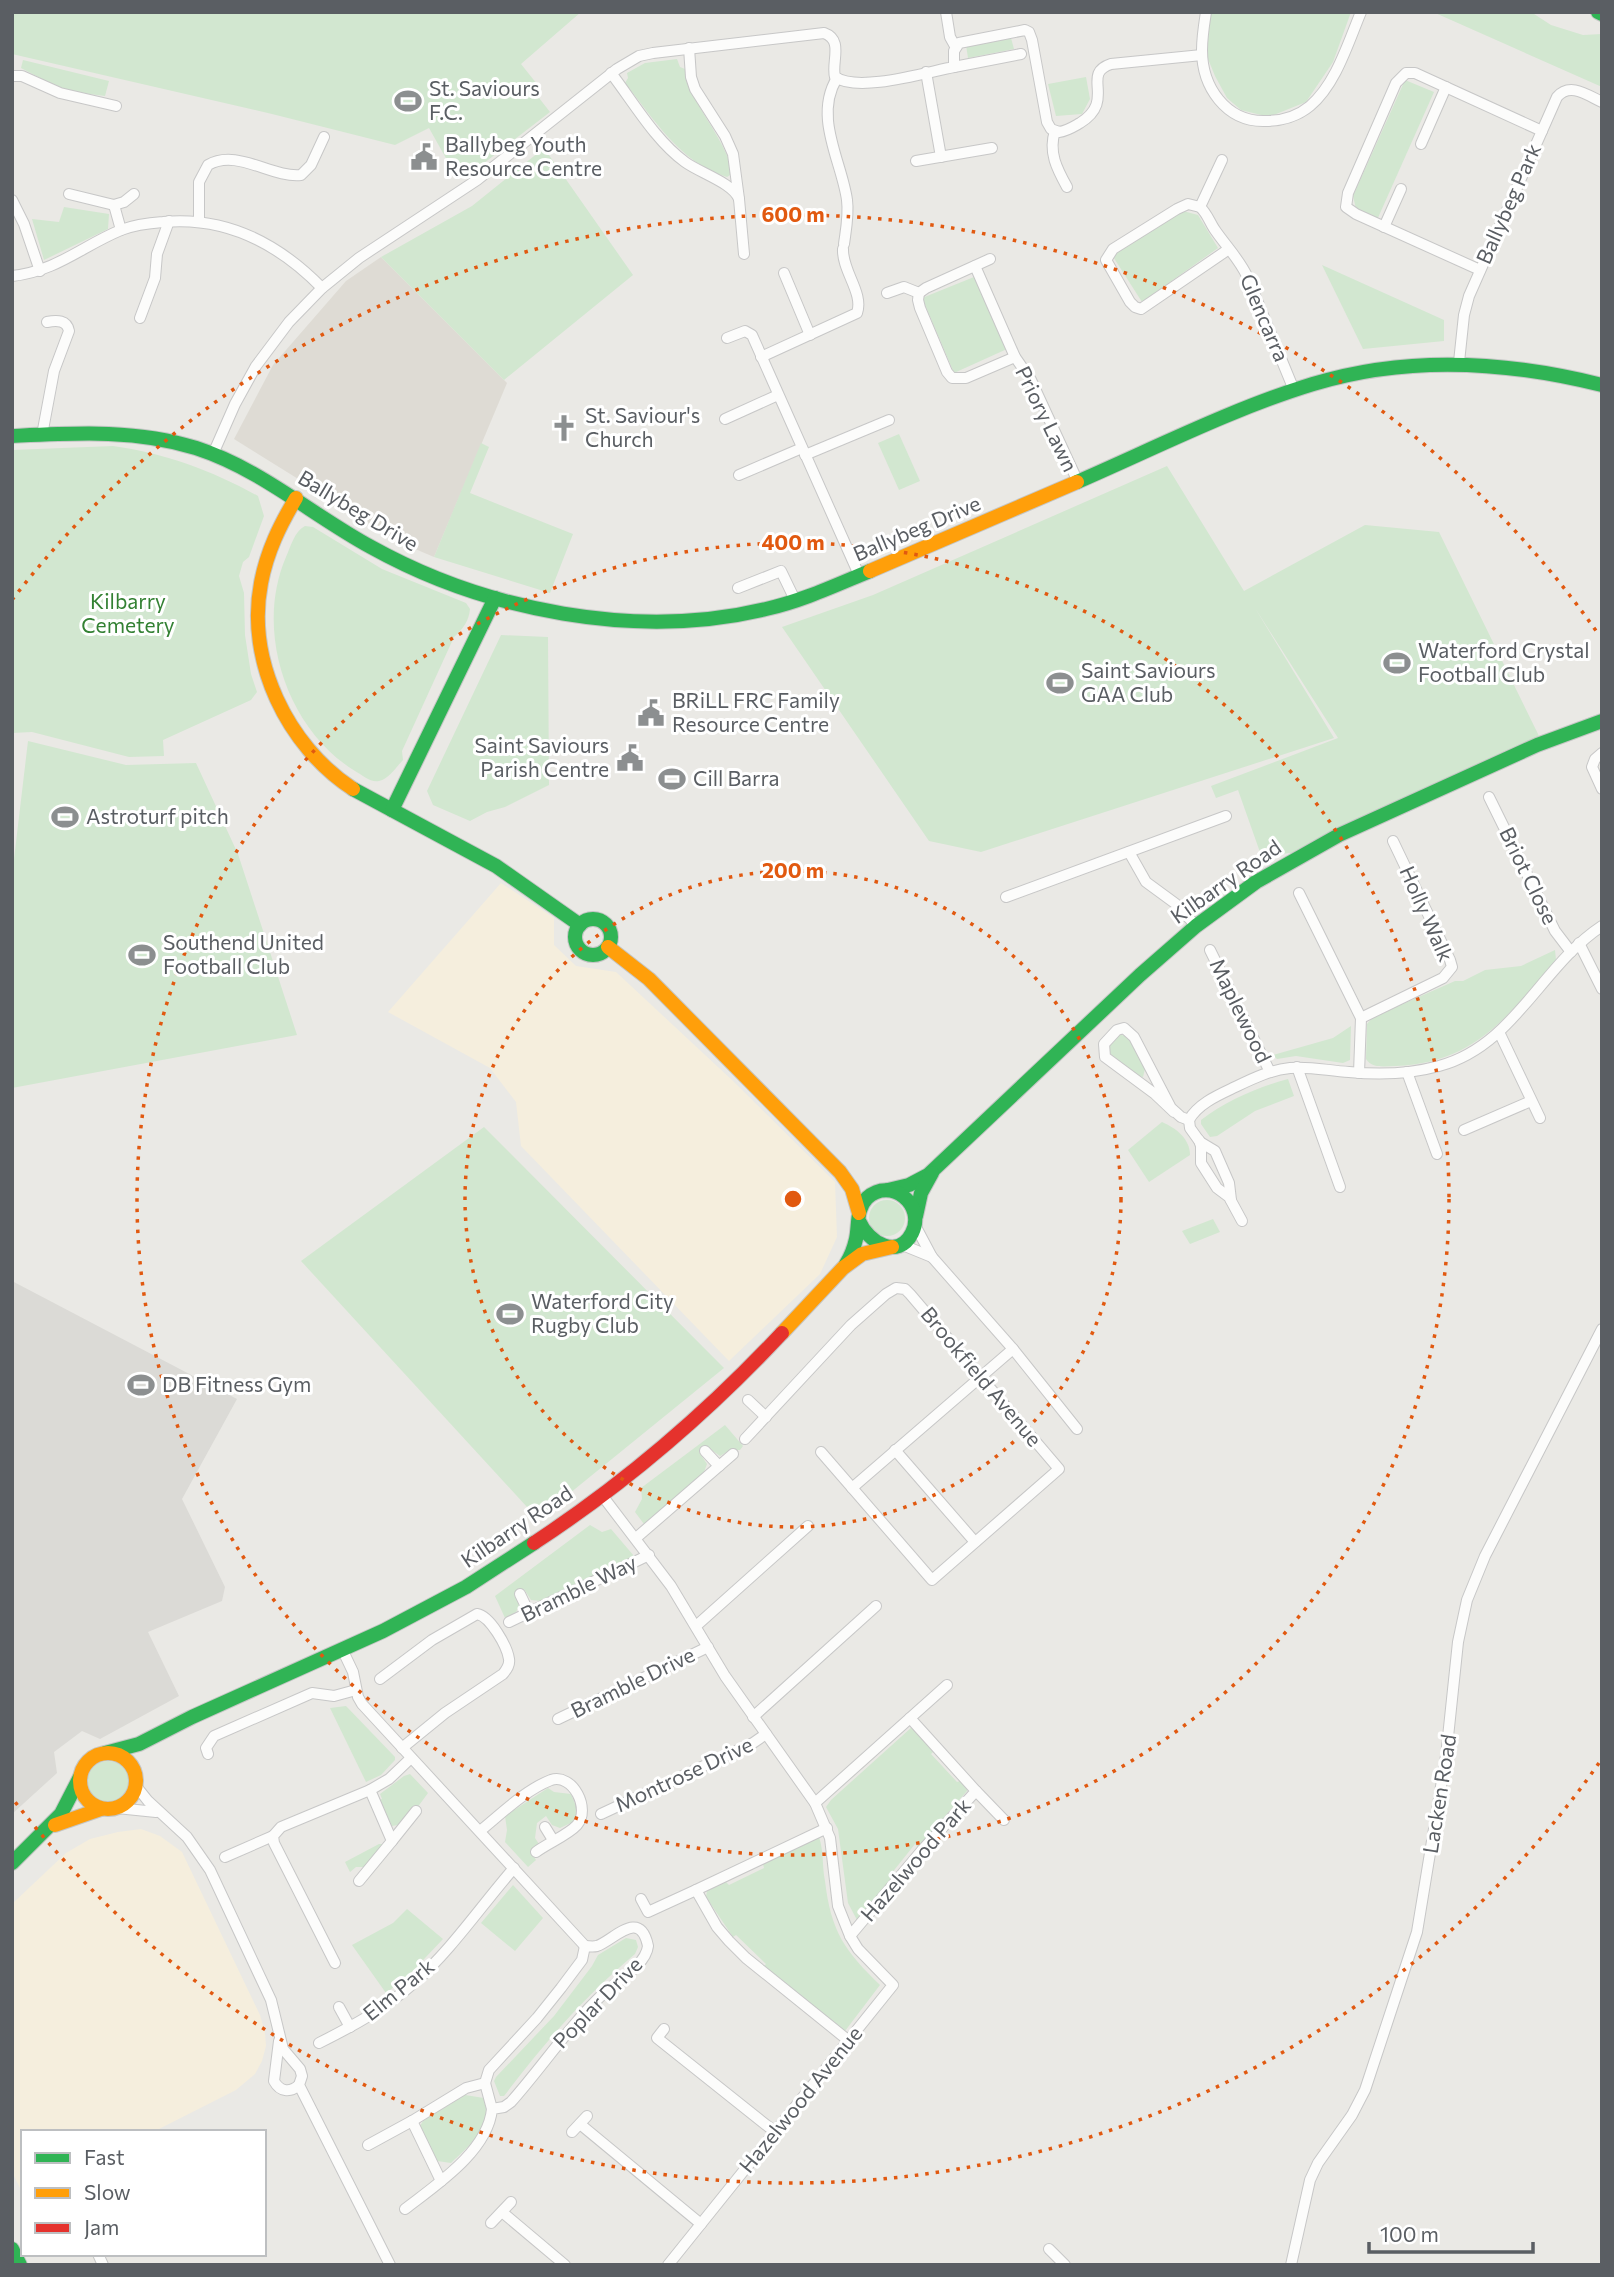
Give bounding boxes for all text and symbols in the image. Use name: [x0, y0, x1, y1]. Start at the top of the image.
place label: St. Saviours F.C.: [429, 75, 540, 124]
sports icon: St. Saviours F.C.: [393, 86, 423, 116]
place label: Ballybeg Youth Resource Centre: [445, 131, 602, 180]
street label: Ballybeg Park: [1470, 139, 1545, 267]
public building icon: Ballybeg Youth Resource Centre: [409, 142, 439, 172]
text: 600 m: [761, 201, 825, 226]
street label: Glencarra: [1236, 270, 1295, 365]
street label: Priory Lawn: [1011, 361, 1084, 475]
place label: St. Saviour's Church: [585, 402, 700, 451]
church icon: St. Saviour's Church: [549, 413, 579, 443]
street label: Ballybeg Drive: [294, 464, 423, 555]
street label: Ballybeg Drive: [849, 490, 984, 566]
text: 400 m: [761, 529, 825, 554]
park label: Kilbarry Cemetery: [81, 588, 175, 637]
place label: Waterford Crystal Football Club: [1418, 637, 1590, 686]
sports icon: Waterford Crystal Football Club: [1382, 648, 1412, 678]
place label: Saint Saviours GAA Club: [1081, 657, 1215, 706]
sports icon: Saint Saviours GAA Club: [1045, 668, 1075, 698]
place label: BRiLL FRC Family Resource Centre: [672, 687, 840, 736]
public building icon: BRiLL FRC Family Resource Centre: [636, 698, 666, 728]
place label: Saint Saviours Parish Centre: [475, 732, 609, 781]
public building icon: Saint Saviours Parish Centre: [615, 743, 645, 773]
sports icon: Cill Barra: [657, 764, 687, 794]
place label: Cill Barra: [693, 765, 780, 790]
sports icon: Astroturf pitch: [50, 802, 80, 832]
place label: Astroturf pitch: [86, 803, 229, 828]
street label: Briot Close: [1495, 823, 1564, 928]
street label: Kilbarry Road: [1165, 834, 1285, 928]
text: 200 m: [762, 857, 824, 882]
street label: Holly Walk: [1395, 862, 1460, 965]
place label: Southend United Football Club: [163, 929, 324, 978]
sports icon: Southend United Football Club: [127, 940, 157, 970]
street label: Maplewood: [1205, 954, 1277, 1067]
centre of rings: [781, 1187, 805, 1211]
place label: Waterford City Rugby Club: [531, 1288, 674, 1337]
sports icon: Waterford City Rugby Club: [495, 1299, 525, 1329]
street label: Brookfield Avenue: [917, 1301, 1048, 1451]
sports icon: DB Fitness Gym: [126, 1370, 156, 1400]
place label: DB Fitness Gym: [162, 1371, 311, 1396]
street label: Kilbarry Road: [456, 1479, 577, 1572]
street label: Bramble Way: [516, 1549, 640, 1626]
street label: Bramble Drive: [566, 1641, 698, 1722]
street label: Montrose Drive: [611, 1731, 756, 1816]
street label: Lacken Road: [1417, 1732, 1460, 1855]
street label: Hazelwood Park: [855, 1792, 975, 1926]
street label: Poplar Drive: [547, 1951, 647, 2053]
street label: Elm Park: [358, 1953, 439, 2025]
street label: Hazelwood Avenue: [733, 2021, 867, 2177]
legend: [21, 2130, 266, 2256]
text: Fast: [84, 2144, 125, 2169]
text: Slow: [84, 2179, 131, 2204]
scale bar: [1369, 2210, 1534, 2254]
text: Jam: [84, 2214, 119, 2239]
text: 100 m: [1380, 2221, 1439, 2246]

